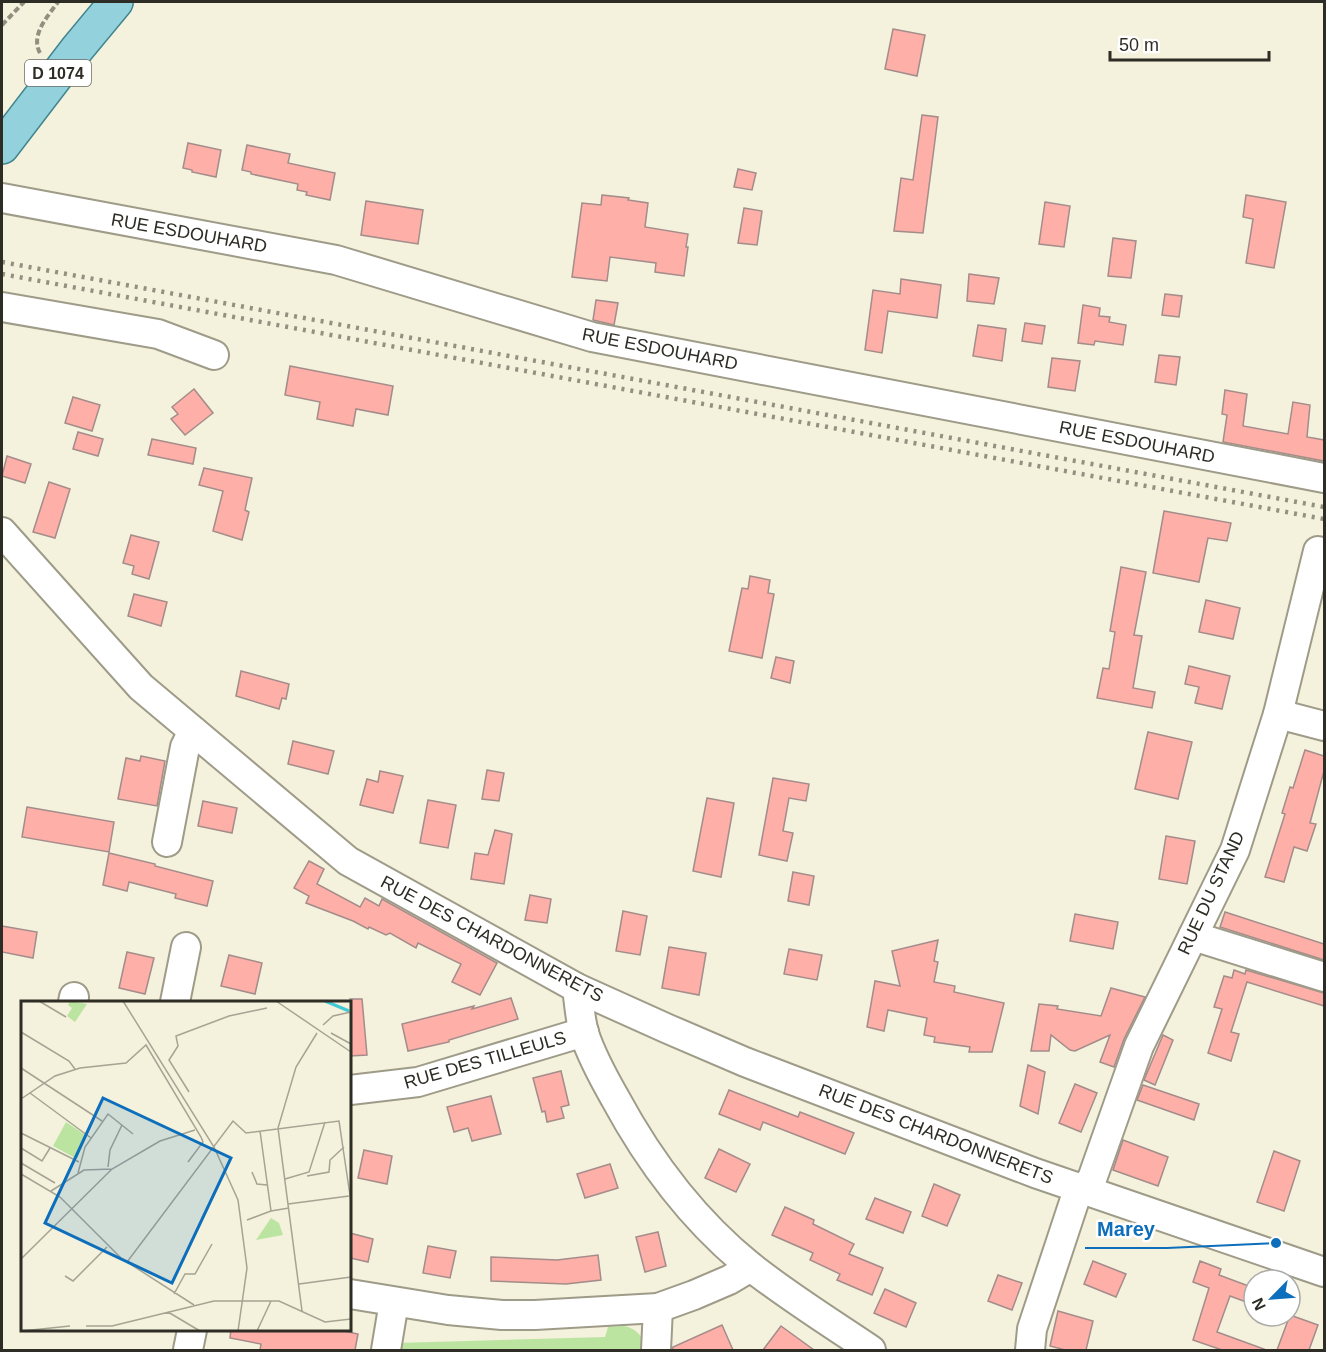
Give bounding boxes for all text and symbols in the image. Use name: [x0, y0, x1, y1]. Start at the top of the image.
scale bar: [1110, 24, 1269, 62]
text: 50 m: [1119, 35, 1159, 55]
road number: D 1074: [25, 60, 91, 86]
street label: RUE ESDOUHARD: [109, 209, 269, 257]
street label: RUE ESDOUHARD: [581, 324, 739, 374]
street label: RUE ESDOUHARD: [1058, 417, 1216, 467]
street label: RUE DU STAND: [1174, 828, 1248, 958]
street label: RUE DES CHARDONNERETS: [377, 872, 607, 1006]
inset map: [21, 1001, 351, 1331]
street label: RUE DES TILLEULS: [402, 1027, 568, 1093]
street label: RUE DES CHARDONNERETS: [816, 1080, 1056, 1188]
callout: Marey: [1085, 1210, 1167, 1248]
text: Marey: [1097, 1218, 1156, 1240]
north arrow: [1242, 1268, 1302, 1328]
text: N: [1249, 1295, 1269, 1313]

